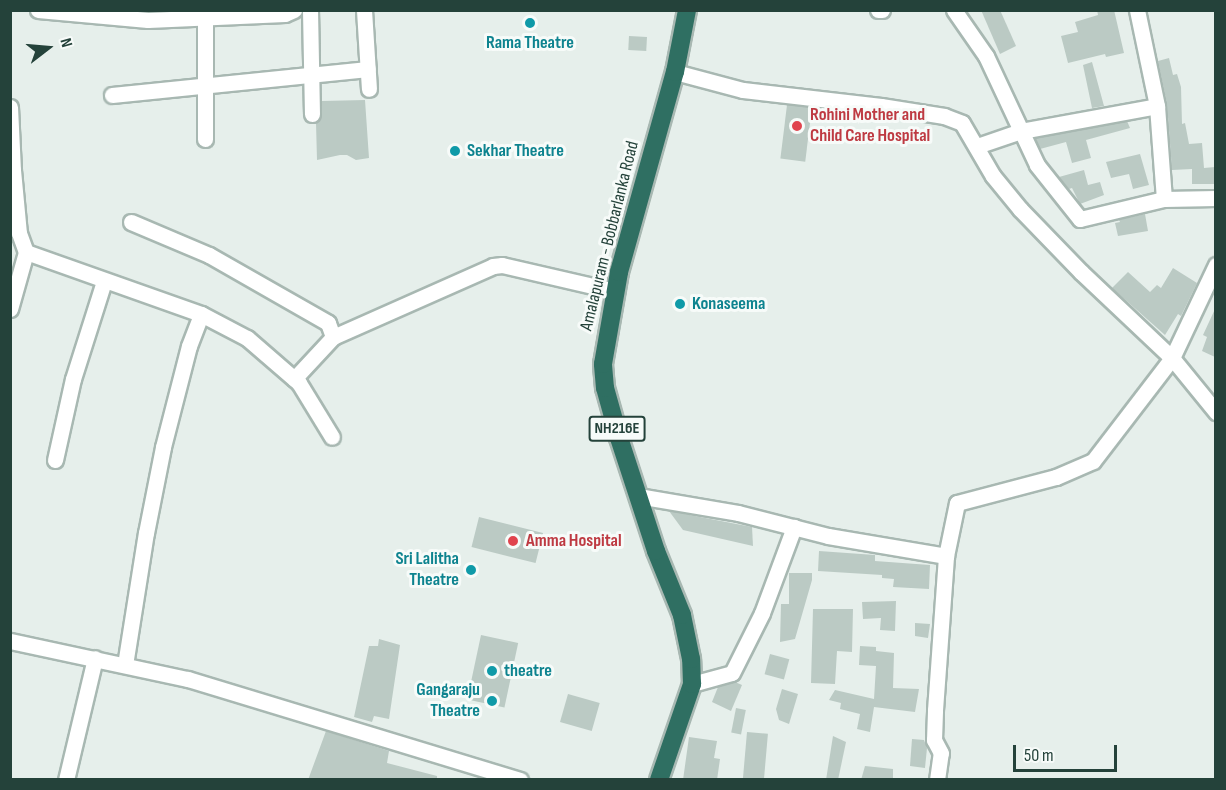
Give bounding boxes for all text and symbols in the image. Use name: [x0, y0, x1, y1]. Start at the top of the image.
marker: Rama Theatre: [523, 16, 537, 30]
north arrow: [18, 18, 78, 78]
place label: Rama Theatre: [486, 32, 574, 54]
text: N: [55, 36, 76, 50]
place label: Rohini Mother and Child Care Hospital: [810, 105, 930, 148]
marker: Rohini Mother and Child Care Hospital: [788, 117, 806, 135]
street label: Amalapuram - Bobbarlanka Road: [576, 139, 644, 333]
place label: Sekhar Theatre: [467, 140, 564, 162]
marker: Sekhar Theatre: [448, 144, 462, 158]
place label: Konaseema: [692, 293, 765, 315]
marker: Konaseema: [673, 297, 687, 311]
road number: NH216E: [588, 416, 646, 442]
place label: Amma Hospital: [526, 530, 622, 552]
marker: Amma Hospital: [504, 532, 522, 550]
place label: Sri Lalitha Theatre: [395, 549, 459, 592]
marker: Sri Lalitha Theatre: [464, 563, 478, 577]
place label: theatre: [504, 660, 552, 682]
marker: theatre: [485, 664, 499, 678]
place label: Gangaraju Theatre: [416, 680, 480, 722]
marker: Gangaraju Theatre: [485, 694, 499, 708]
scale bar: [1016, 733, 1120, 771]
text: 50 m: [1024, 745, 1054, 766]

